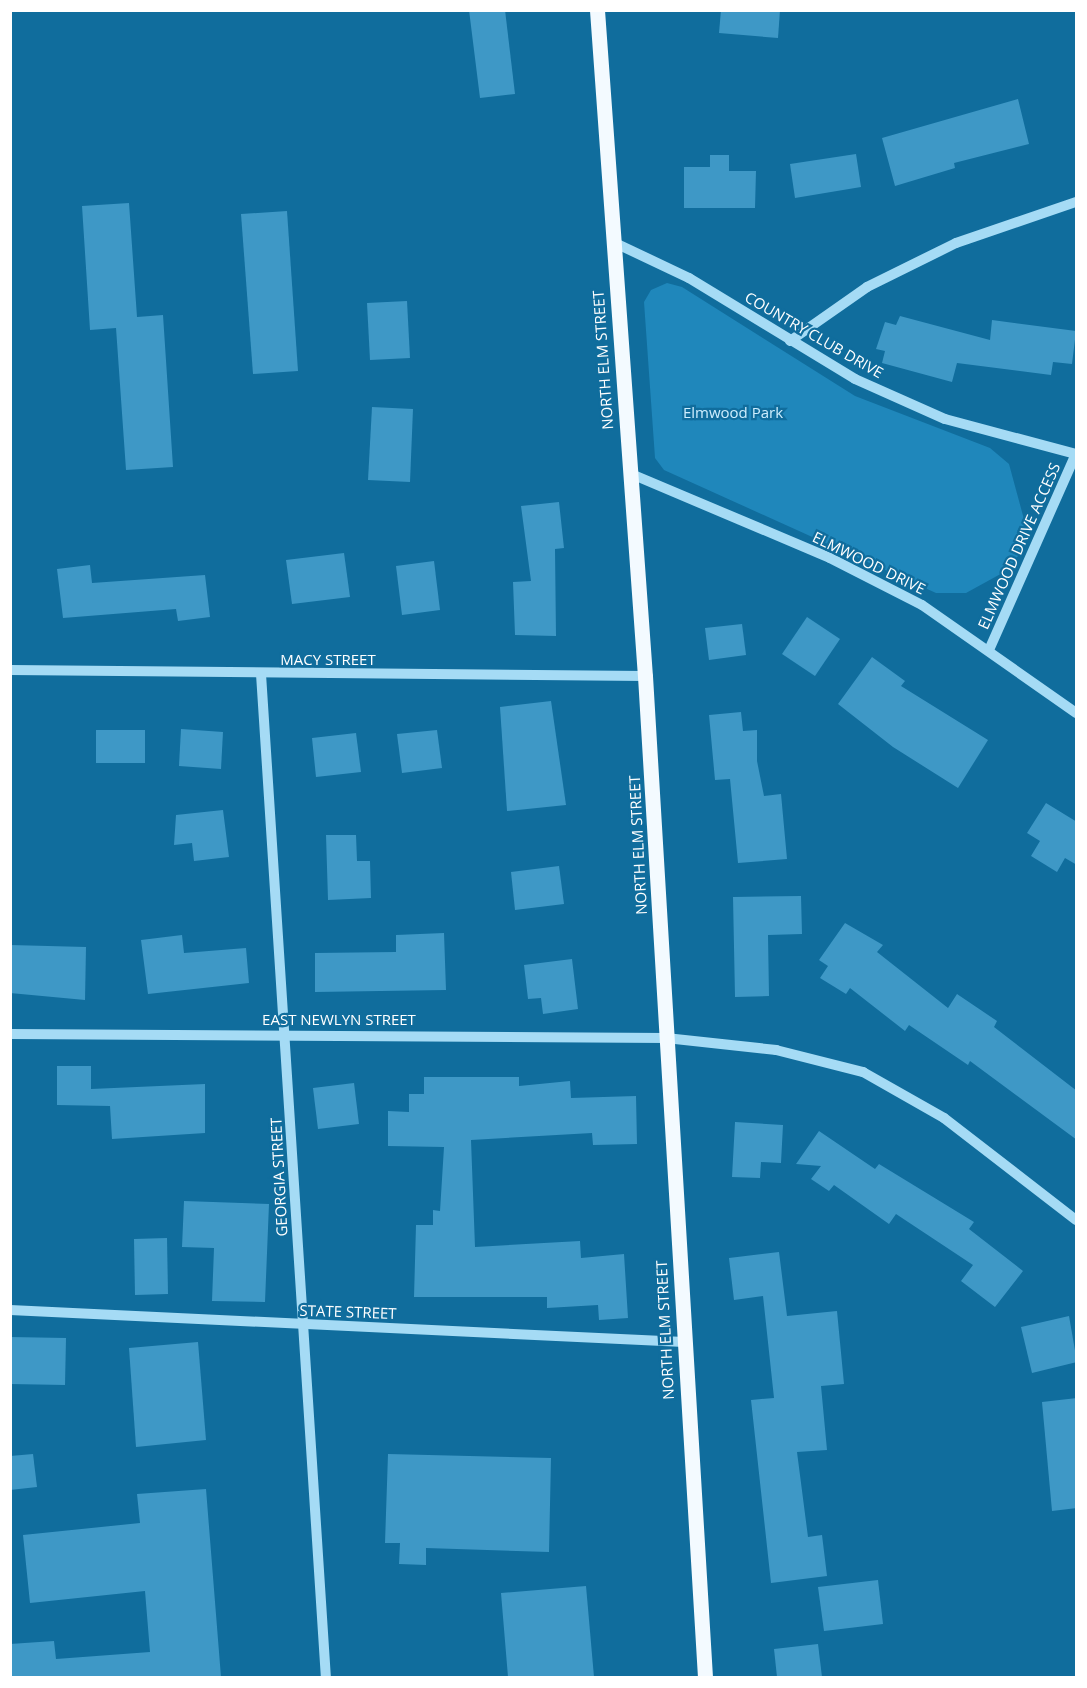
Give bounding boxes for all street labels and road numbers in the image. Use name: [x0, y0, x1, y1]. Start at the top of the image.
street label: COUNTRY CLUB DRIVE: [742, 288, 886, 382]
street label: NORTH ELM STREET: [589, 290, 617, 430]
street label: ELMWOOD DRIVE ACCESS: [974, 460, 1064, 632]
street label: ELMWOOD DRIVE: [810, 528, 928, 598]
street label: MACY STREET: [280, 651, 376, 669]
street label: NORTH ELM STREET: [625, 775, 651, 915]
street label: EAST NEWLYN STREET: [262, 1011, 416, 1029]
street label: GEORGIA STREET: [267, 1117, 291, 1237]
street label: NORTH ELM STREET: [652, 1260, 678, 1400]
street label: STATE STREET: [299, 1301, 397, 1323]

